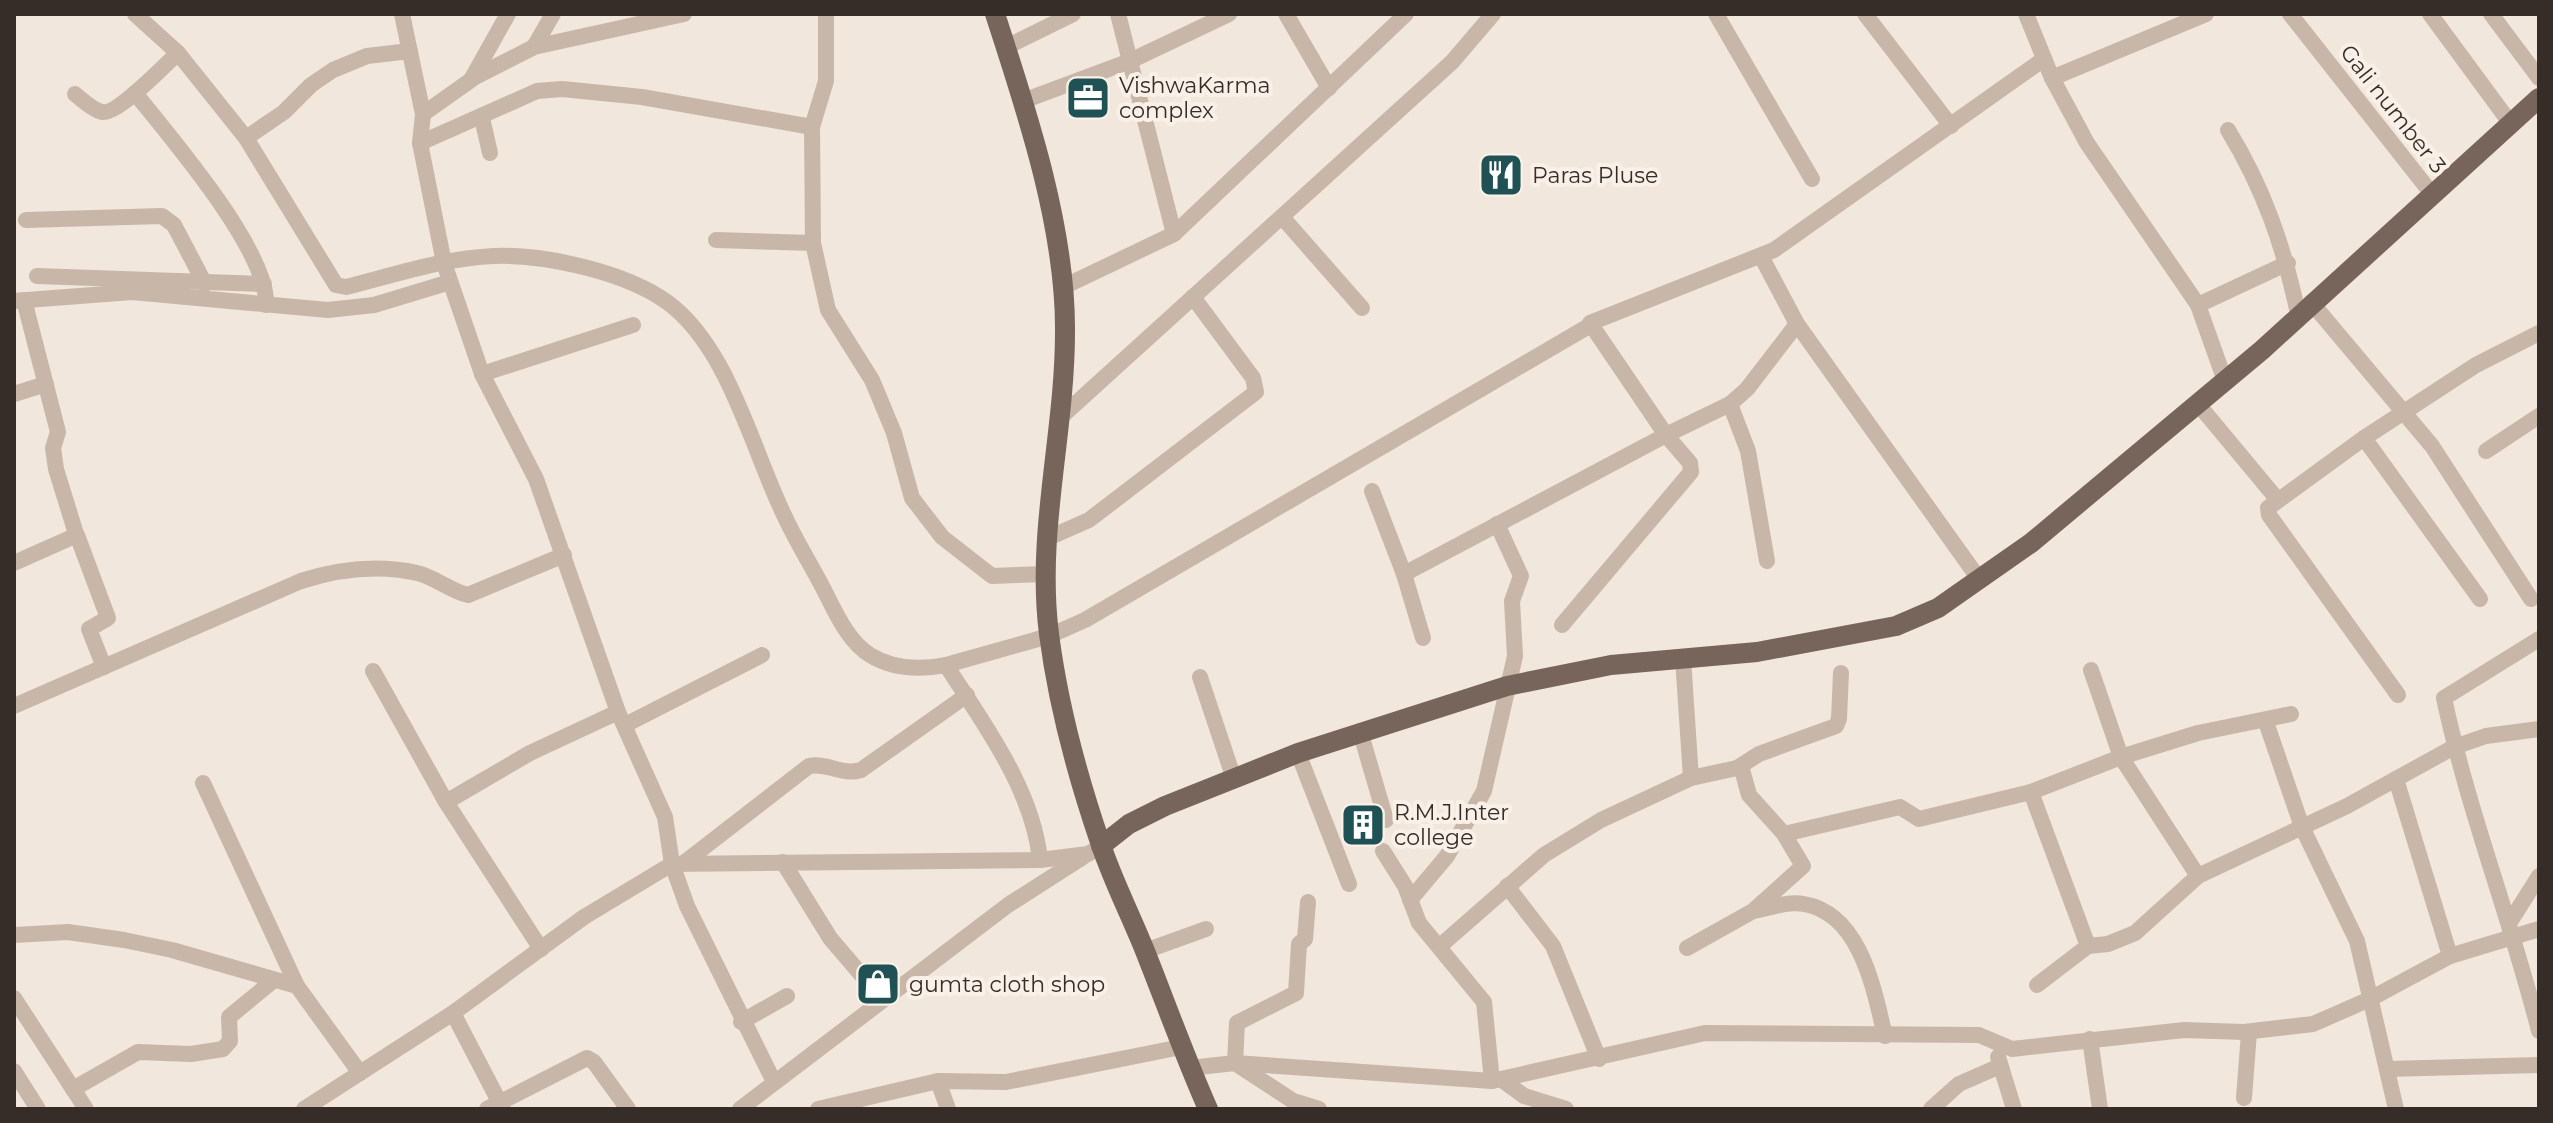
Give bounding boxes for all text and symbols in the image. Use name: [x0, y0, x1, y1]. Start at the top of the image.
street label: Gali number 3: [2334, 39, 2452, 179]
place label: VishwaKarma complex: [1119, 72, 1270, 124]
office icon: VishwaKarma complex: [1064, 74, 1112, 122]
restaurant icon: Paras Pluse: [1477, 151, 1525, 199]
place label: Paras Pluse: [1532, 162, 1658, 189]
place label: R.M.J.Inter college: [1394, 799, 1509, 851]
building icon: R.M.J.Inter college: [1339, 801, 1387, 849]
shop icon: gumta cloth shop: [854, 960, 902, 1008]
place label: gumta cloth shop: [909, 971, 1105, 998]

